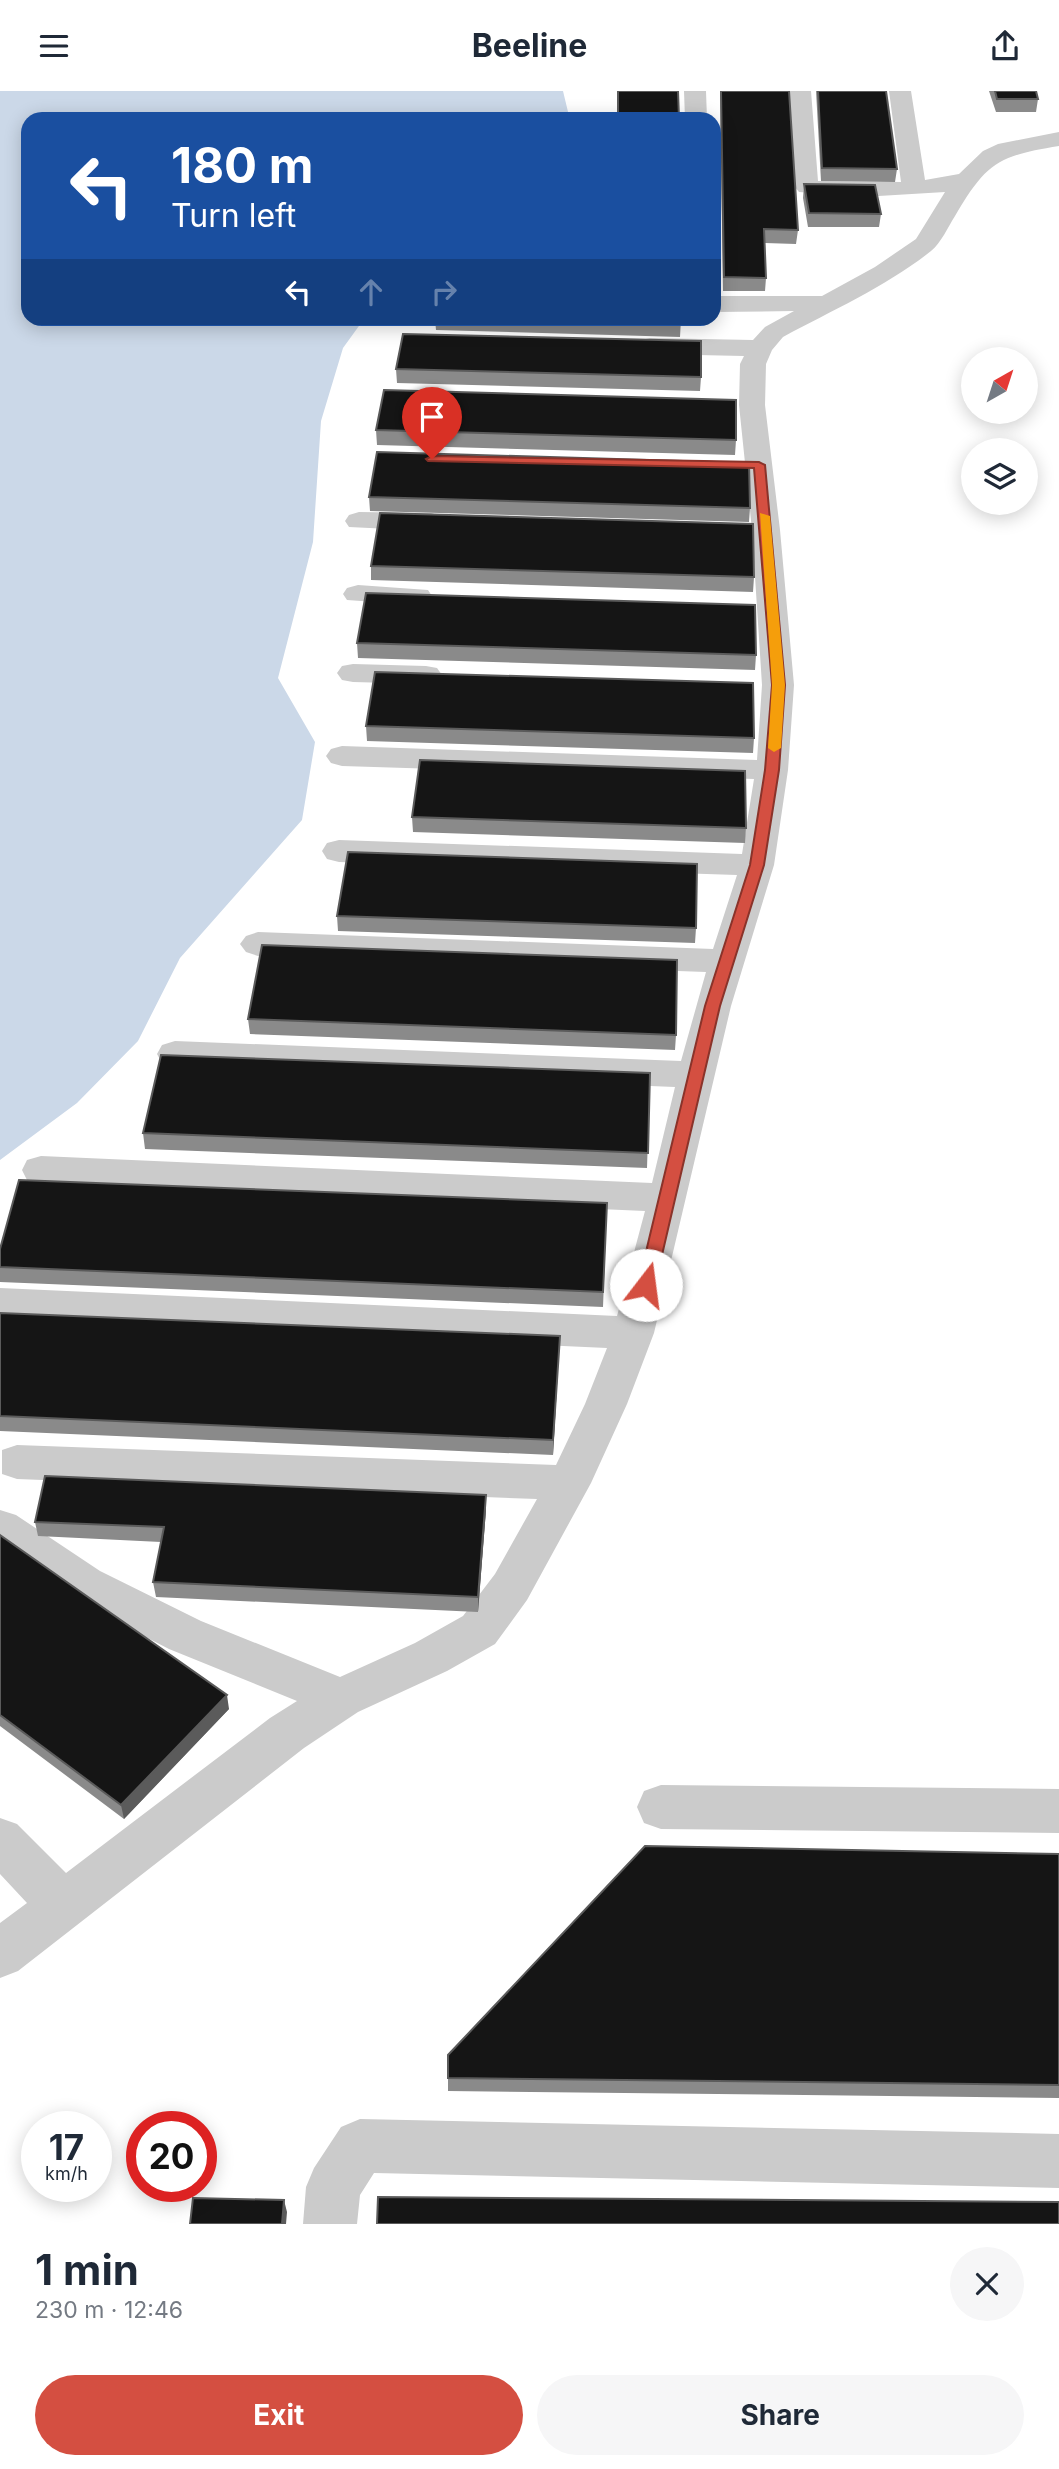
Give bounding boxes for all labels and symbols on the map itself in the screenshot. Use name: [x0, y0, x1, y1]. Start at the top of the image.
north arrow: [961, 347, 1038, 423]
pin: [402, 387, 462, 459]
position arrow: [609, 1248, 683, 1322]
speed limit sign: 20: [126, 2111, 217, 2202]

